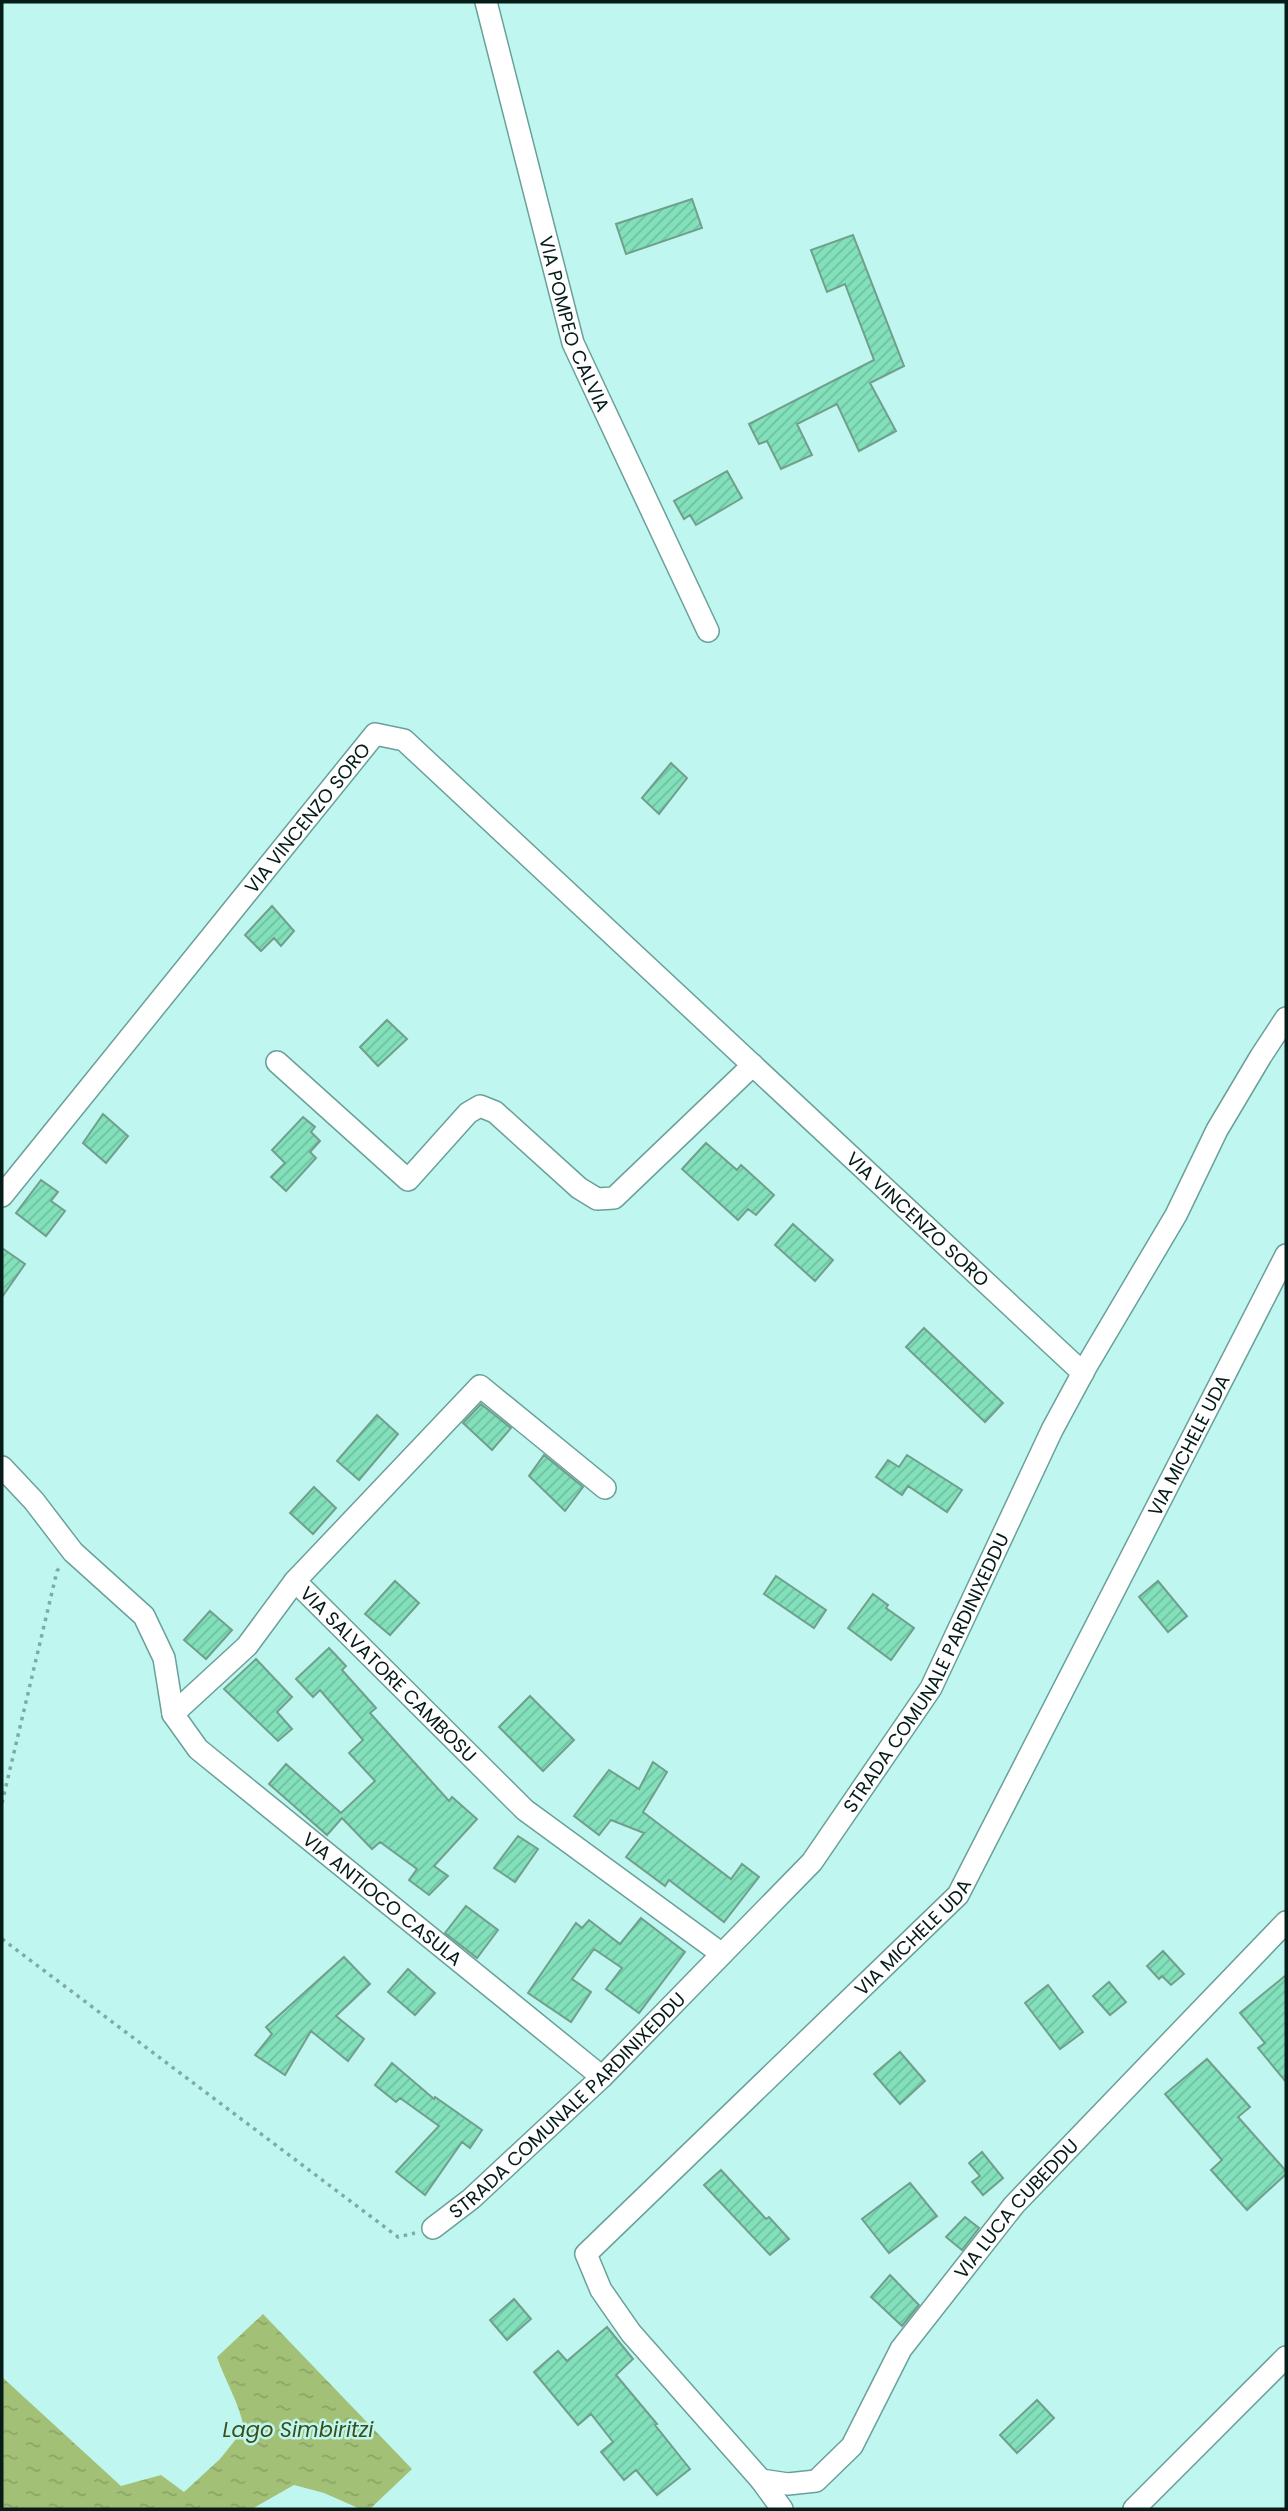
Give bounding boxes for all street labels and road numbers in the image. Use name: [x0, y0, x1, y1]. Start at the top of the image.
street label: VIA POMPEO CALVIA: [533, 233, 617, 416]
street label: VIA VINCENZO SORO: [238, 737, 377, 899]
street label: VIA VINCENZO SORO: [840, 1145, 996, 1293]
street label: VIA MICHELE UDA: [1141, 1369, 1236, 1521]
street label: STRADA COMUNALE PARDINIXEDDU: [836, 1529, 1015, 1818]
street label: VIA SALVATORE CAMBOSU: [294, 1580, 483, 1768]
street label: VIA ANTIOCO CASULA: [297, 1826, 468, 1972]
street label: VIA MICHELE UDA: [848, 1874, 978, 2002]
street label: STRADA COMUNALE PARDINIXEDDU: [443, 1986, 691, 2225]
street label: VIA LUCA CUBEDDU: [948, 2133, 1084, 2284]

